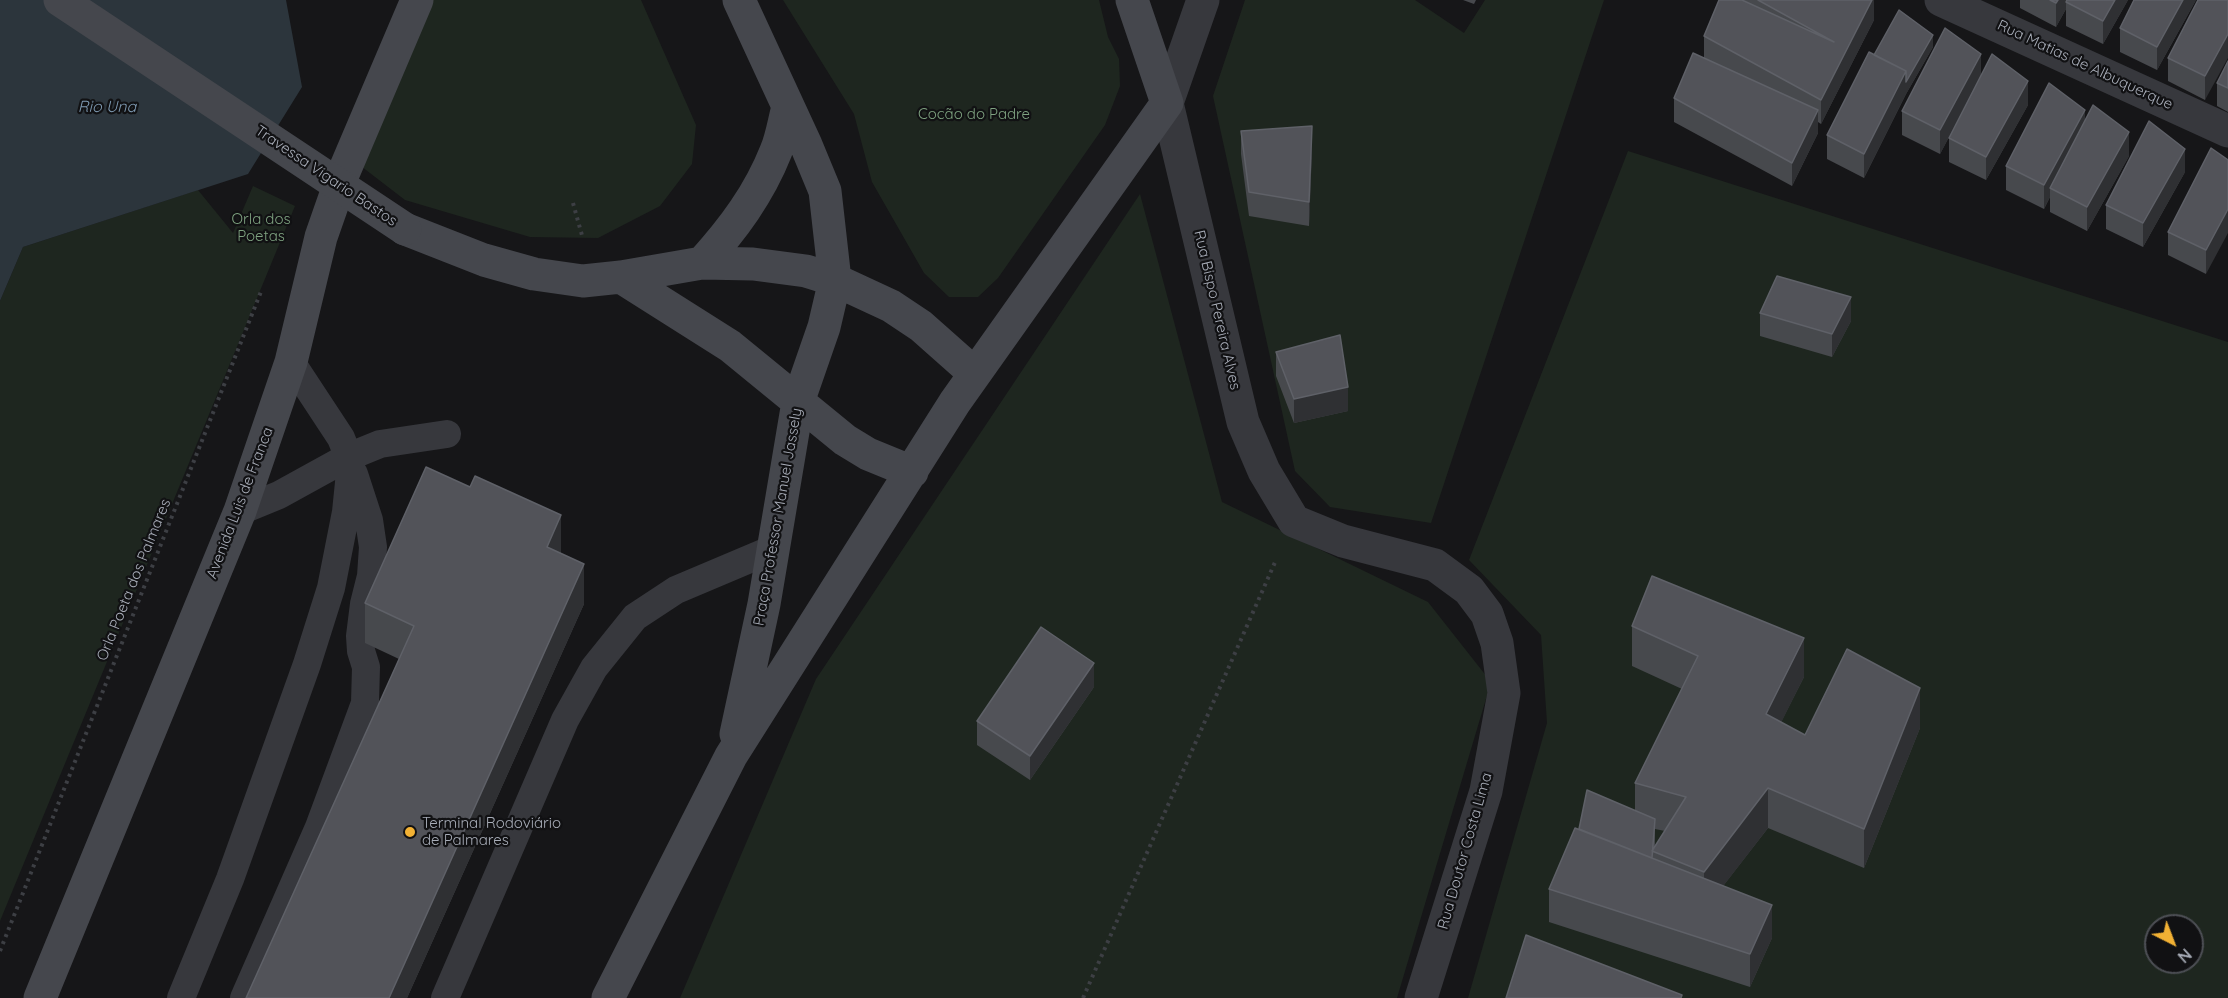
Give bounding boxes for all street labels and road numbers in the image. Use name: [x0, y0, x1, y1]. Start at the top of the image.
street label: Rua Matias de Albuquerque: [1994, 16, 2176, 114]
street label: Travessa Vigario Bastos: [252, 122, 400, 230]
street label: Rua Bispo Pereira Alves: [1190, 228, 1244, 392]
street label: Praça Professor Manuel Jassely: [750, 407, 806, 627]
street label: Avenida Luis de Franca: [203, 425, 277, 581]
street label: Orla Poeta dos Palmares: [93, 496, 175, 664]
street label: Rua Doutor Costa Lima: [1434, 771, 1496, 931]

